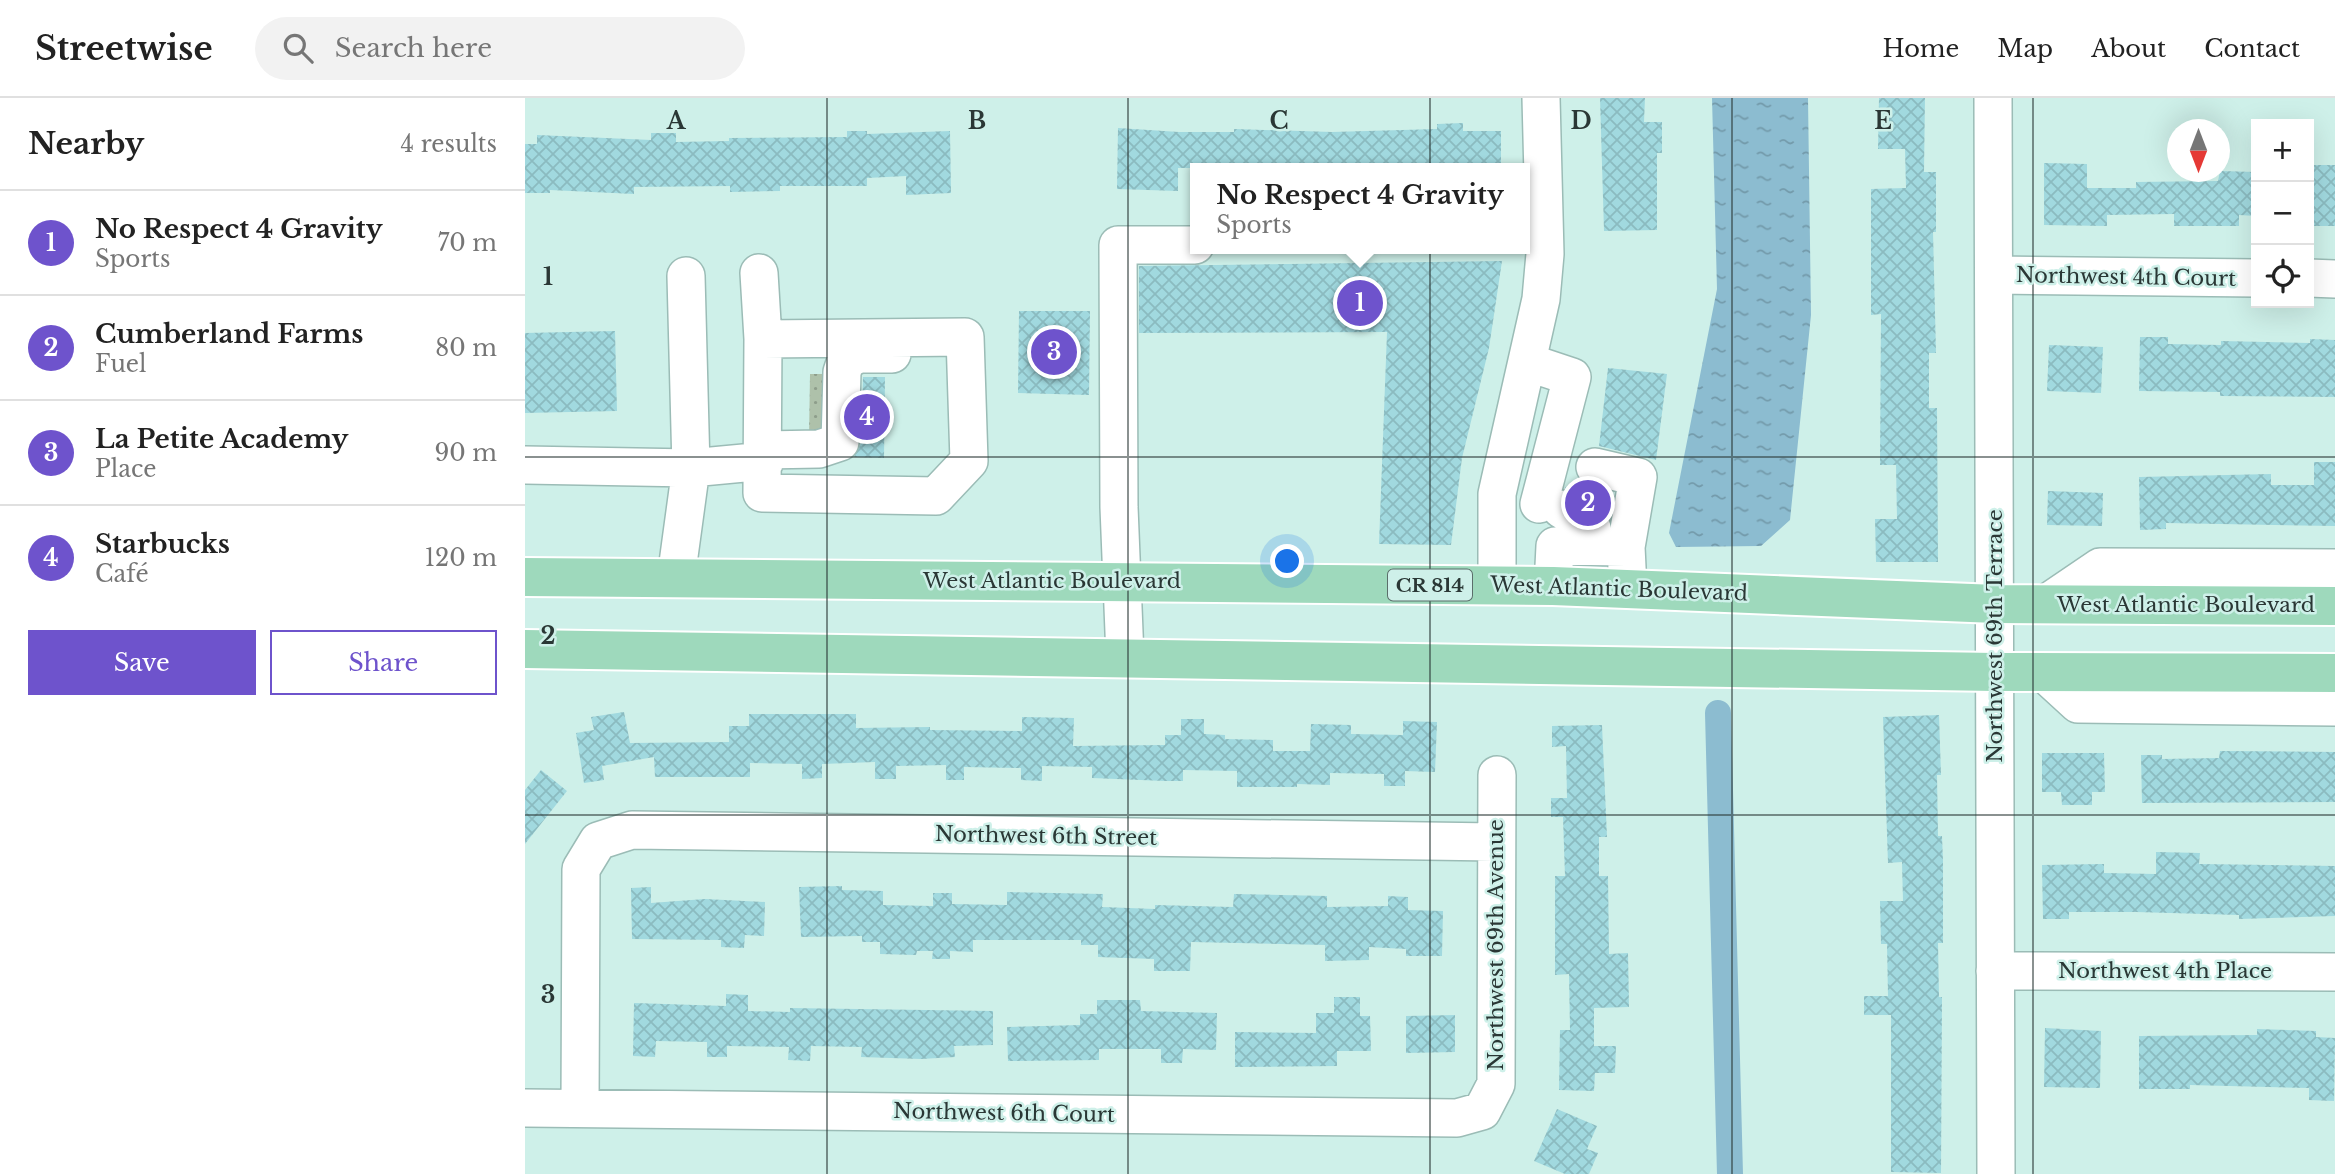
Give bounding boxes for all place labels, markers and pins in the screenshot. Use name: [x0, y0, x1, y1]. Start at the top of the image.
pin: 1: [1337, 277, 1383, 329]
pin: 3: [1031, 326, 1077, 378]
pin: 4: [844, 391, 890, 443]
pin: 2: [1565, 477, 1611, 529]

